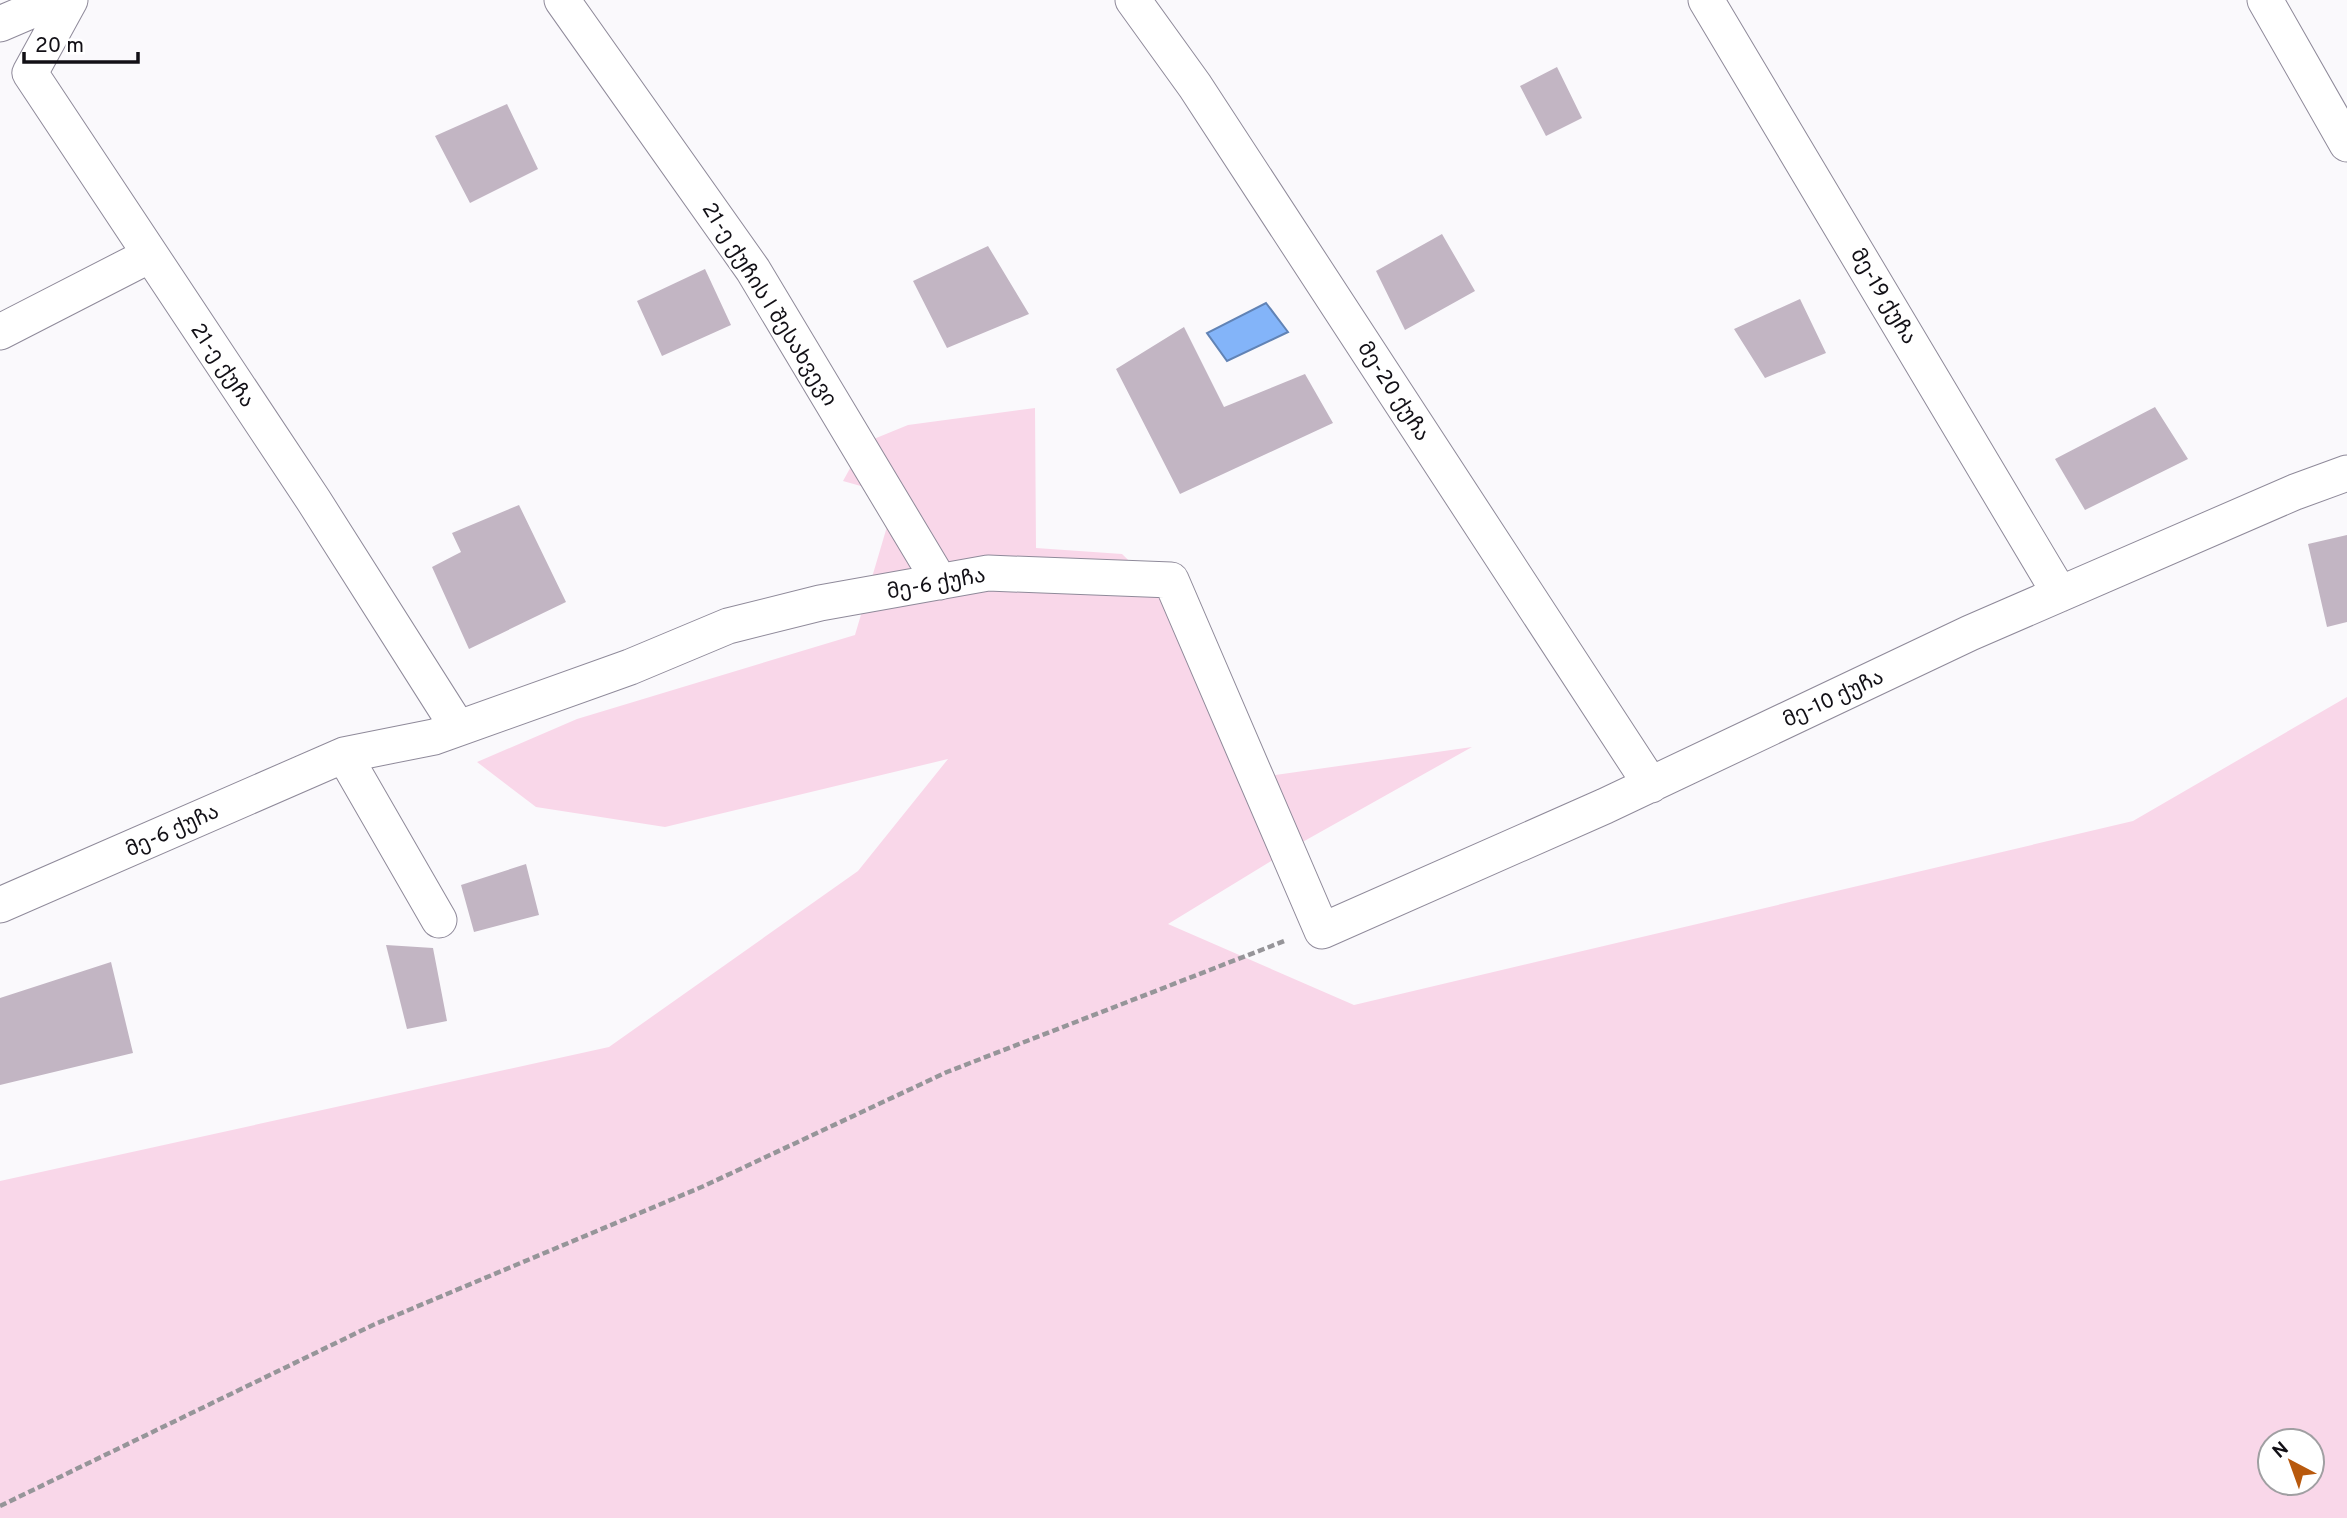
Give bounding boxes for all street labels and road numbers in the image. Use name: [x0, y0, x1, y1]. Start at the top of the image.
street label: 21-ე ქუჩის I შესახვევი: [695, 198, 842, 412]
street label: მე-19 ქუჩა: [1843, 244, 1922, 350]
street label: 21-ე ქუჩა: [184, 318, 260, 413]
street label: მე-20 ქუჩა: [1351, 337, 1435, 447]
street label: მე-6 ქუჩა: [885, 563, 988, 606]
street label: მე-10 ქუჩა: [1779, 664, 1888, 734]
street label: მე-6 ქუჩა: [122, 799, 224, 864]

